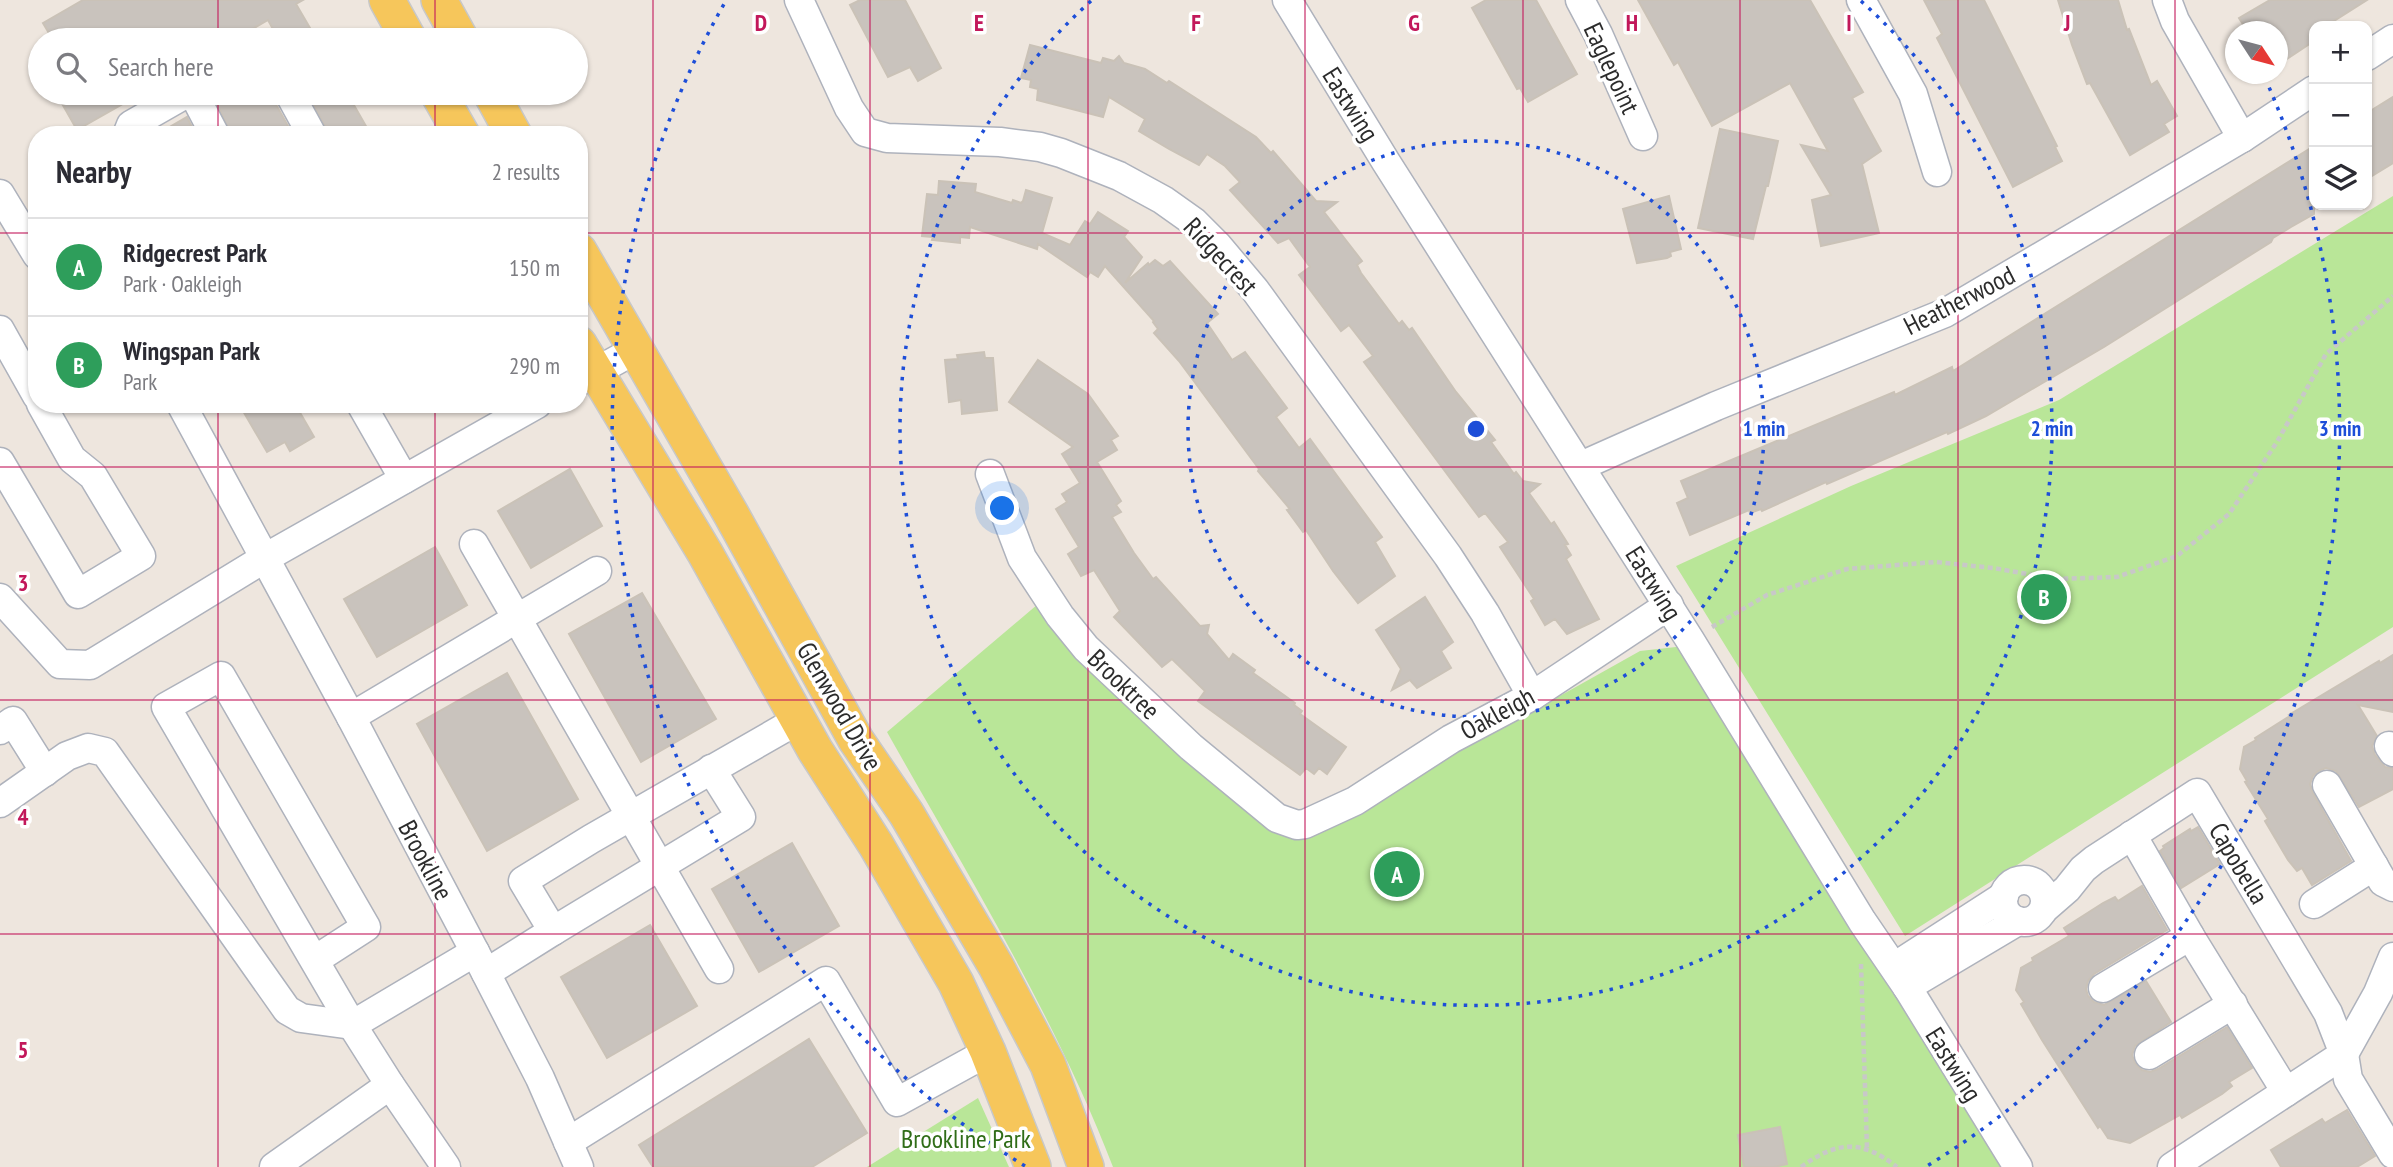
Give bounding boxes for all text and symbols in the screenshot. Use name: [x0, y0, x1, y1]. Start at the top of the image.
text: D: [755, 8, 767, 37]
text: E: [974, 8, 984, 37]
text: F: [1191, 8, 1201, 37]
text: G: [1408, 8, 1420, 37]
text: H: [1626, 8, 1638, 37]
text: I: [1846, 8, 1852, 37]
text: J: [2063, 8, 2070, 37]
street label: Eaglepoint: [1577, 17, 1647, 119]
north arrow: [2225, 21, 2288, 84]
map controls: [2309, 21, 2372, 210]
button: +: [2309, 21, 2372, 84]
search box: [28, 28, 588, 105]
icon: search: [52, 48, 90, 86]
text: Search here: [108, 50, 214, 83]
street label: Eastwing: [1316, 61, 1386, 147]
button: −: [2309, 84, 2372, 147]
button: layers: [2309, 147, 2372, 210]
text: Nearby: [56, 152, 131, 191]
text: 2 results: [492, 157, 560, 186]
street label: Ridgecrest: [1177, 210, 1265, 302]
text: Ridgecrest Park: [123, 236, 267, 269]
text: A: [73, 253, 85, 282]
text: 150 m: [509, 253, 560, 282]
street label: Heatherwood: [1898, 258, 2020, 342]
text: Park · Oakleigh: [123, 269, 242, 298]
text: Wingspan Park: [123, 334, 260, 367]
text: B: [73, 351, 85, 380]
text: 290 m: [509, 351, 560, 380]
text: Park: [123, 367, 157, 396]
text: 1 min: [1743, 415, 1785, 442]
text: 2 min: [2031, 415, 2073, 442]
text: 3 min: [2319, 415, 2361, 442]
centre of rings: [1464, 417, 1488, 441]
your location: [985, 491, 1019, 525]
street label: Eastwing: [1619, 540, 1689, 626]
text: 3: [18, 568, 29, 597]
pin: B: [2021, 571, 2067, 623]
street label: Glenwood Drive: [790, 636, 890, 776]
street label: Brooktree: [1081, 642, 1167, 726]
street label: Oakleigh: [1454, 679, 1540, 747]
text: 4: [18, 802, 29, 831]
street label: Brookline: [391, 814, 461, 906]
street label: Capobella: [2202, 816, 2276, 910]
pin: A: [1374, 848, 1420, 900]
street label: Eastwing: [1919, 1021, 1989, 1107]
text: 5: [18, 1035, 29, 1064]
park label: Brookline Park: [901, 1122, 1031, 1155]

